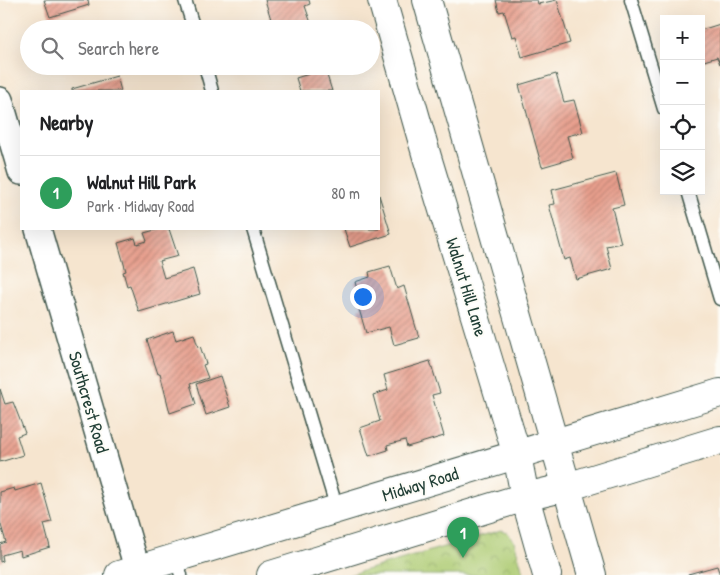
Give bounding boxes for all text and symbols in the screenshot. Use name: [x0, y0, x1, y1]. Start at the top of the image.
map controls: [660, 15, 705, 195]
button: +: [660, 15, 705, 60]
search box: [20, 20, 380, 75]
icon: search: [38, 34, 66, 62]
text: Search here: [78, 35, 159, 61]
button: −: [660, 60, 705, 105]
button: locate: [660, 105, 705, 150]
text: Nearby: [40, 108, 93, 137]
button: layers: [660, 150, 705, 195]
text: Walnut Hill Park: [87, 169, 196, 195]
text: 1: [53, 182, 59, 204]
text: 80 m: [331, 182, 360, 204]
text: Park · Midway Road: [87, 195, 194, 217]
street label: Walnut Hill Lane: [440, 235, 494, 339]
your location: [350, 284, 376, 310]
street label: Southcrest Road: [63, 348, 115, 456]
street label: Midway Road: [379, 461, 461, 507]
pin: 1: [447, 517, 479, 558]

